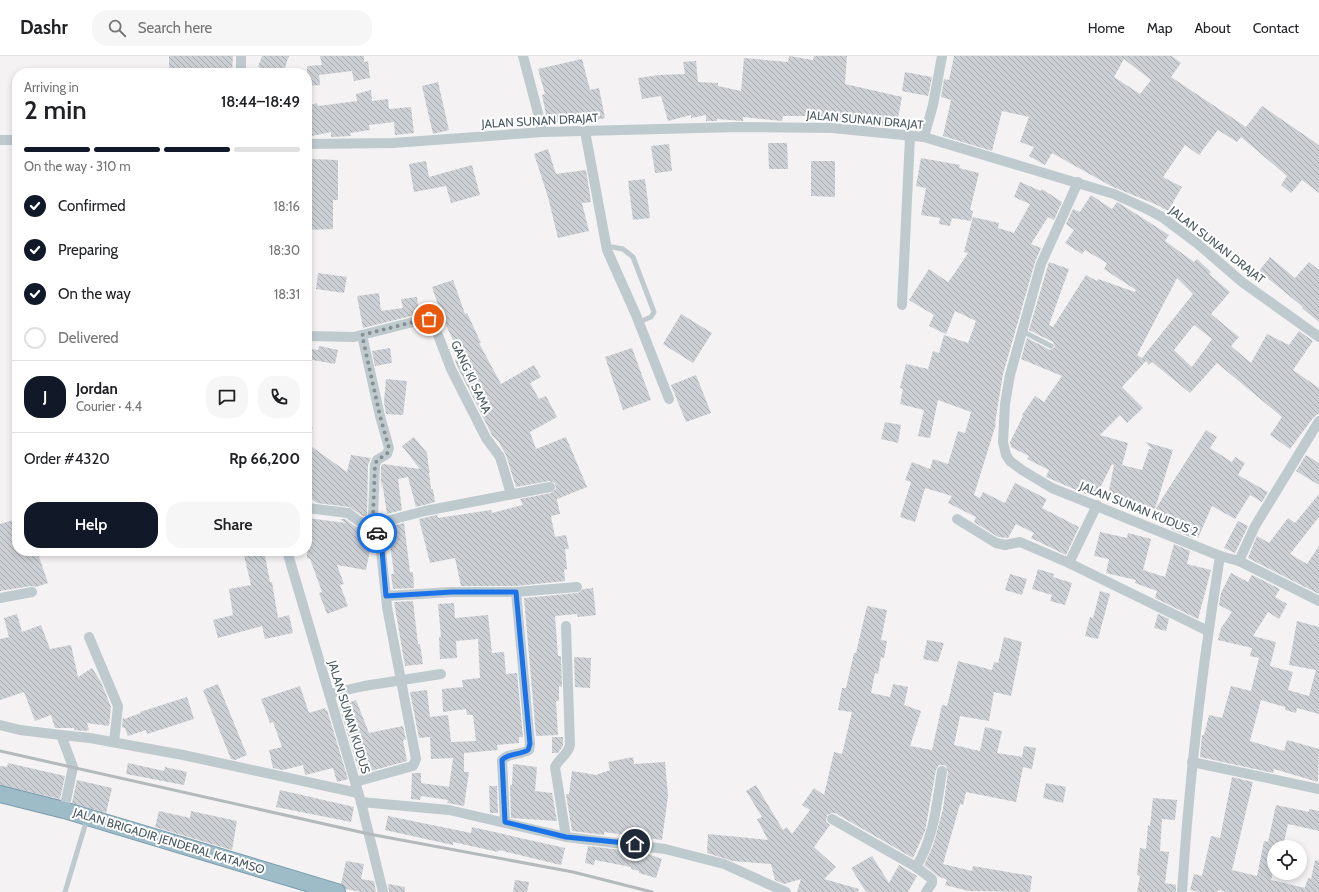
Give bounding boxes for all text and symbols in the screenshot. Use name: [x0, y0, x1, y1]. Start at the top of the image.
search box: [92, 10, 372, 46]
text: Dashr: [20, 16, 68, 39]
icon: search: [106, 17, 128, 39]
text: Search here: [138, 19, 212, 37]
text: Home: [1088, 19, 1125, 37]
text: Map: [1147, 19, 1172, 37]
text: About: [1194, 19, 1231, 37]
text: Contact: [1253, 19, 1299, 37]
text: Arriving in: [24, 79, 79, 95]
text: 18:44–18:49: [221, 93, 300, 111]
text: 2 min: [24, 94, 87, 126]
street label: JALAN SUNAN DRAJAT: [805, 107, 925, 132]
street label: JALAN SUNAN DRAJAT: [480, 110, 600, 131]
text: On the way · 310 m: [24, 158, 131, 174]
icon: check: [24, 195, 46, 217]
text: Confirmed: [58, 197, 126, 215]
text: 18:16: [274, 198, 300, 214]
street label: JALAN SUNAN DRAJAT: [1166, 202, 1269, 287]
icon: check: [24, 239, 46, 261]
text: Preparing: [58, 241, 118, 259]
text: 18:30: [269, 242, 300, 258]
icon: check: [24, 283, 46, 305]
text: On the way: [58, 285, 131, 303]
text: 18:31: [274, 286, 300, 302]
pin: [412, 302, 446, 336]
icon: bag: [418, 308, 440, 330]
text: Delivered: [58, 329, 119, 347]
street label: GANG KI SAMA: [448, 338, 495, 416]
button: chat: [206, 376, 248, 418]
button: phone: [258, 376, 300, 418]
text: Jordan: [76, 380, 118, 398]
text: J: [43, 388, 47, 406]
text: Courier · 4.4: [76, 398, 142, 414]
text: Order #4320: [24, 450, 110, 468]
text: Rp 66,200: [229, 450, 300, 468]
street label: JALAN SUNAN KUDUS 2: [1077, 477, 1201, 539]
button: Help: [24, 502, 158, 548]
button: Share: [166, 502, 300, 548]
courier: [357, 513, 397, 553]
icon: car: [366, 522, 388, 544]
street label: JALAN SUNAN KUDUS: [325, 657, 374, 775]
street label: JALAN BRIGADIR JENDERAL KATAMSO: [71, 804, 267, 877]
pin: [618, 827, 652, 861]
icon: home: [624, 833, 646, 855]
map controls: [1267, 840, 1307, 880]
button: locate: [1267, 840, 1307, 880]

